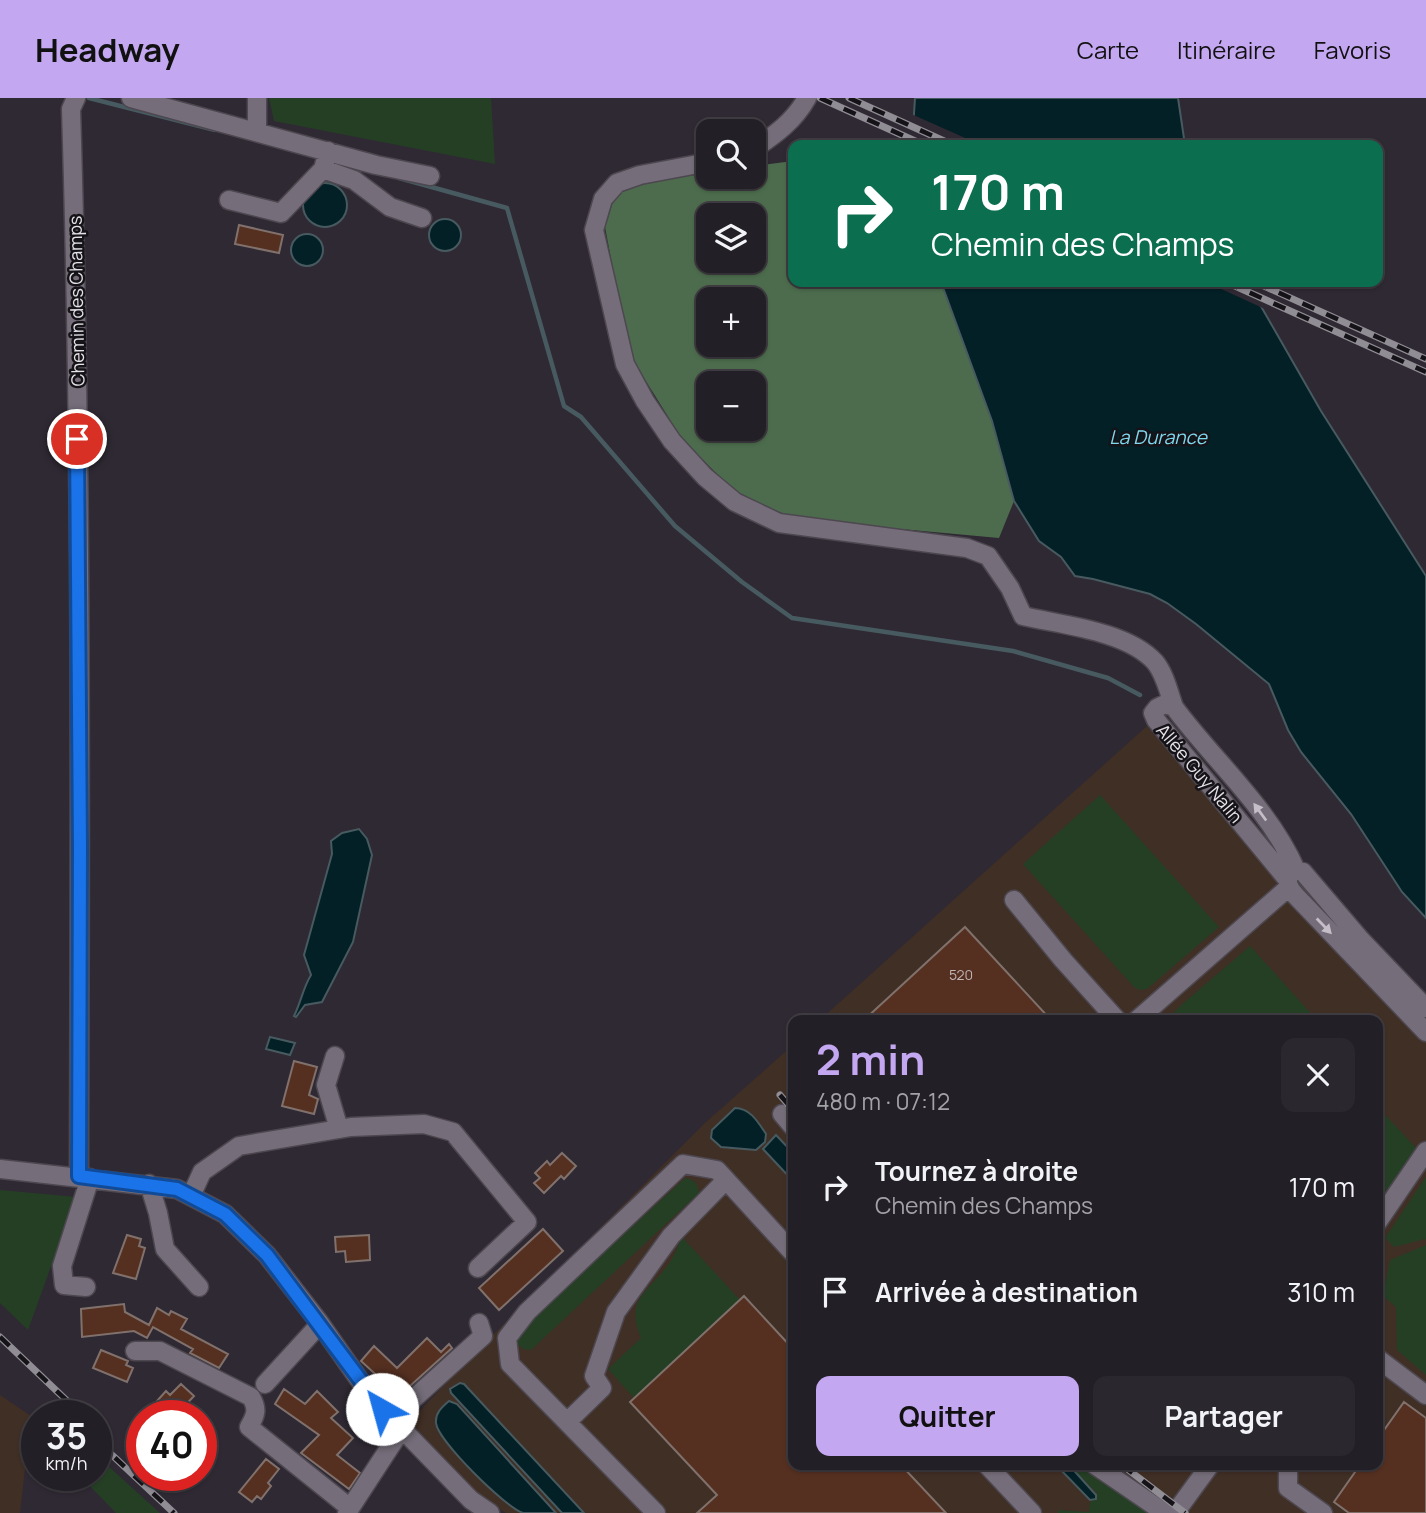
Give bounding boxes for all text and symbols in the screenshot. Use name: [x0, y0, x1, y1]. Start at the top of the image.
text: Headway: [35, 27, 180, 72]
text: Carte: [1077, 33, 1139, 66]
text: Itinéraire: [1177, 33, 1276, 66]
text: Favoris: [1314, 33, 1391, 66]
map controls: [696, 119, 766, 441]
button: search: [696, 119, 766, 189]
text: 170 m: [931, 158, 1065, 225]
icon: right: [816, 168, 907, 259]
button: layers: [696, 203, 766, 273]
street label: Chemin des Champs: [63, 215, 89, 387]
text: Chemin des Champs: [931, 222, 1234, 266]
button: +: [696, 287, 766, 357]
button: −: [696, 371, 766, 441]
pin: [47, 409, 107, 469]
icon: arrive: [58, 420, 96, 458]
water label: La Durance: [1109, 424, 1209, 450]
street label: Allée Guy Nalin: [1151, 718, 1249, 828]
one-way arrow: [1253, 803, 1267, 822]
one-way arrow: [1316, 917, 1332, 934]
house number: 520: [949, 965, 973, 984]
text: 2 min: [816, 1030, 925, 1088]
button: close: [1281, 1038, 1355, 1112]
text: 480 m · 07:12: [816, 1085, 950, 1117]
text: Tournez à droite: [875, 1153, 1078, 1189]
icon: right: [816, 1168, 854, 1206]
text: 170 m: [1289, 1169, 1355, 1205]
text: Chemin des Champs: [875, 1189, 1093, 1221]
icon: arrive: [816, 1273, 854, 1311]
text: Arrivée à destination: [875, 1274, 1138, 1310]
text: 310 m: [1287, 1274, 1355, 1310]
position arrow: [345, 1372, 419, 1446]
button: Quitter: [816, 1376, 1079, 1456]
button: Partager: [1093, 1376, 1355, 1456]
speed limit sign: 40: [126, 1400, 217, 1491]
text: 35: [46, 1412, 87, 1460]
text: km/h: [46, 1451, 87, 1475]

